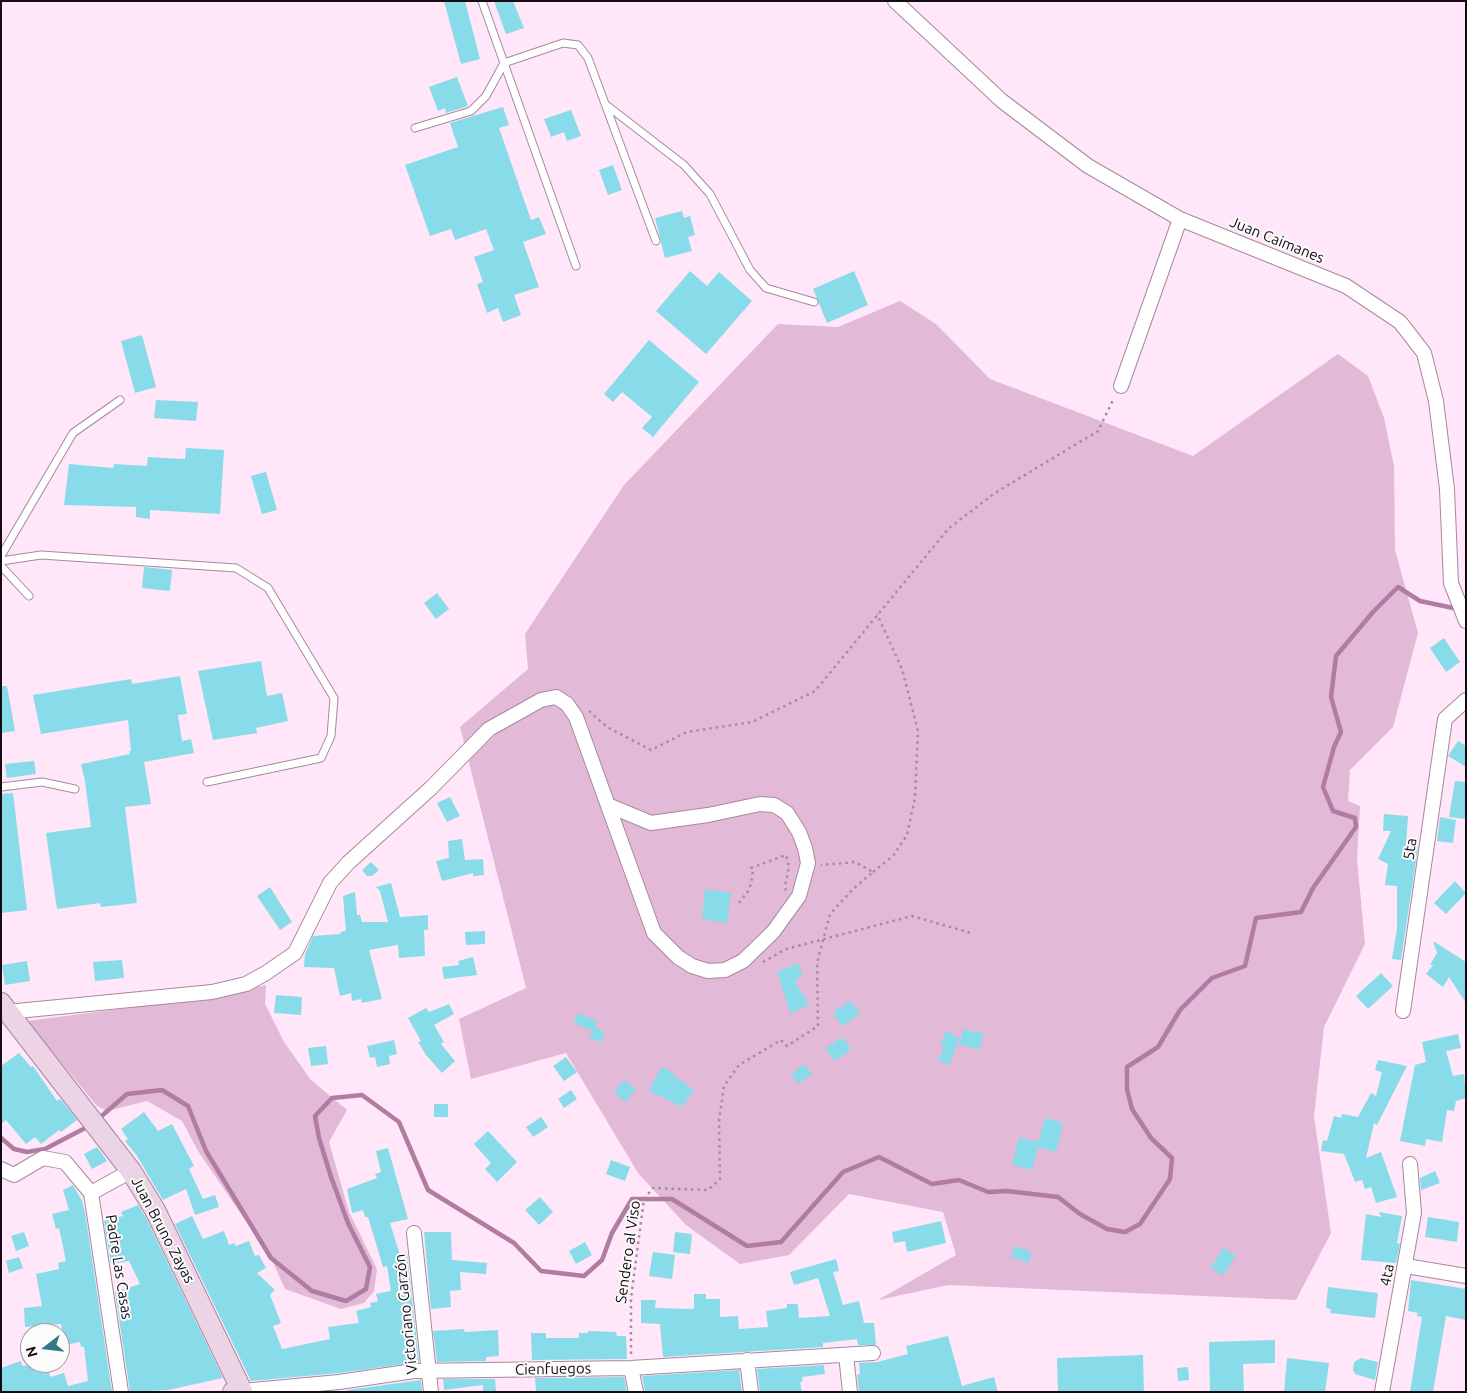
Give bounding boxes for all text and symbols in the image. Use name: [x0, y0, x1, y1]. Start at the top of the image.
street label: Juan Caimanes: [1227, 213, 1327, 267]
street label: 5ta: [1400, 837, 1420, 861]
street label: Juan Bruno Zayas: [127, 1174, 199, 1286]
street label: Sendero al Viso: [612, 1199, 644, 1305]
street label: Padre Las Casas: [102, 1213, 136, 1321]
street label: Victoriano Garzón: [391, 1253, 421, 1375]
street label: 4ta: [1376, 1263, 1398, 1287]
north arrow: [20, 1323, 70, 1373]
text: N: [22, 1345, 41, 1359]
street label: Cienfuegos: [515, 1359, 591, 1379]

